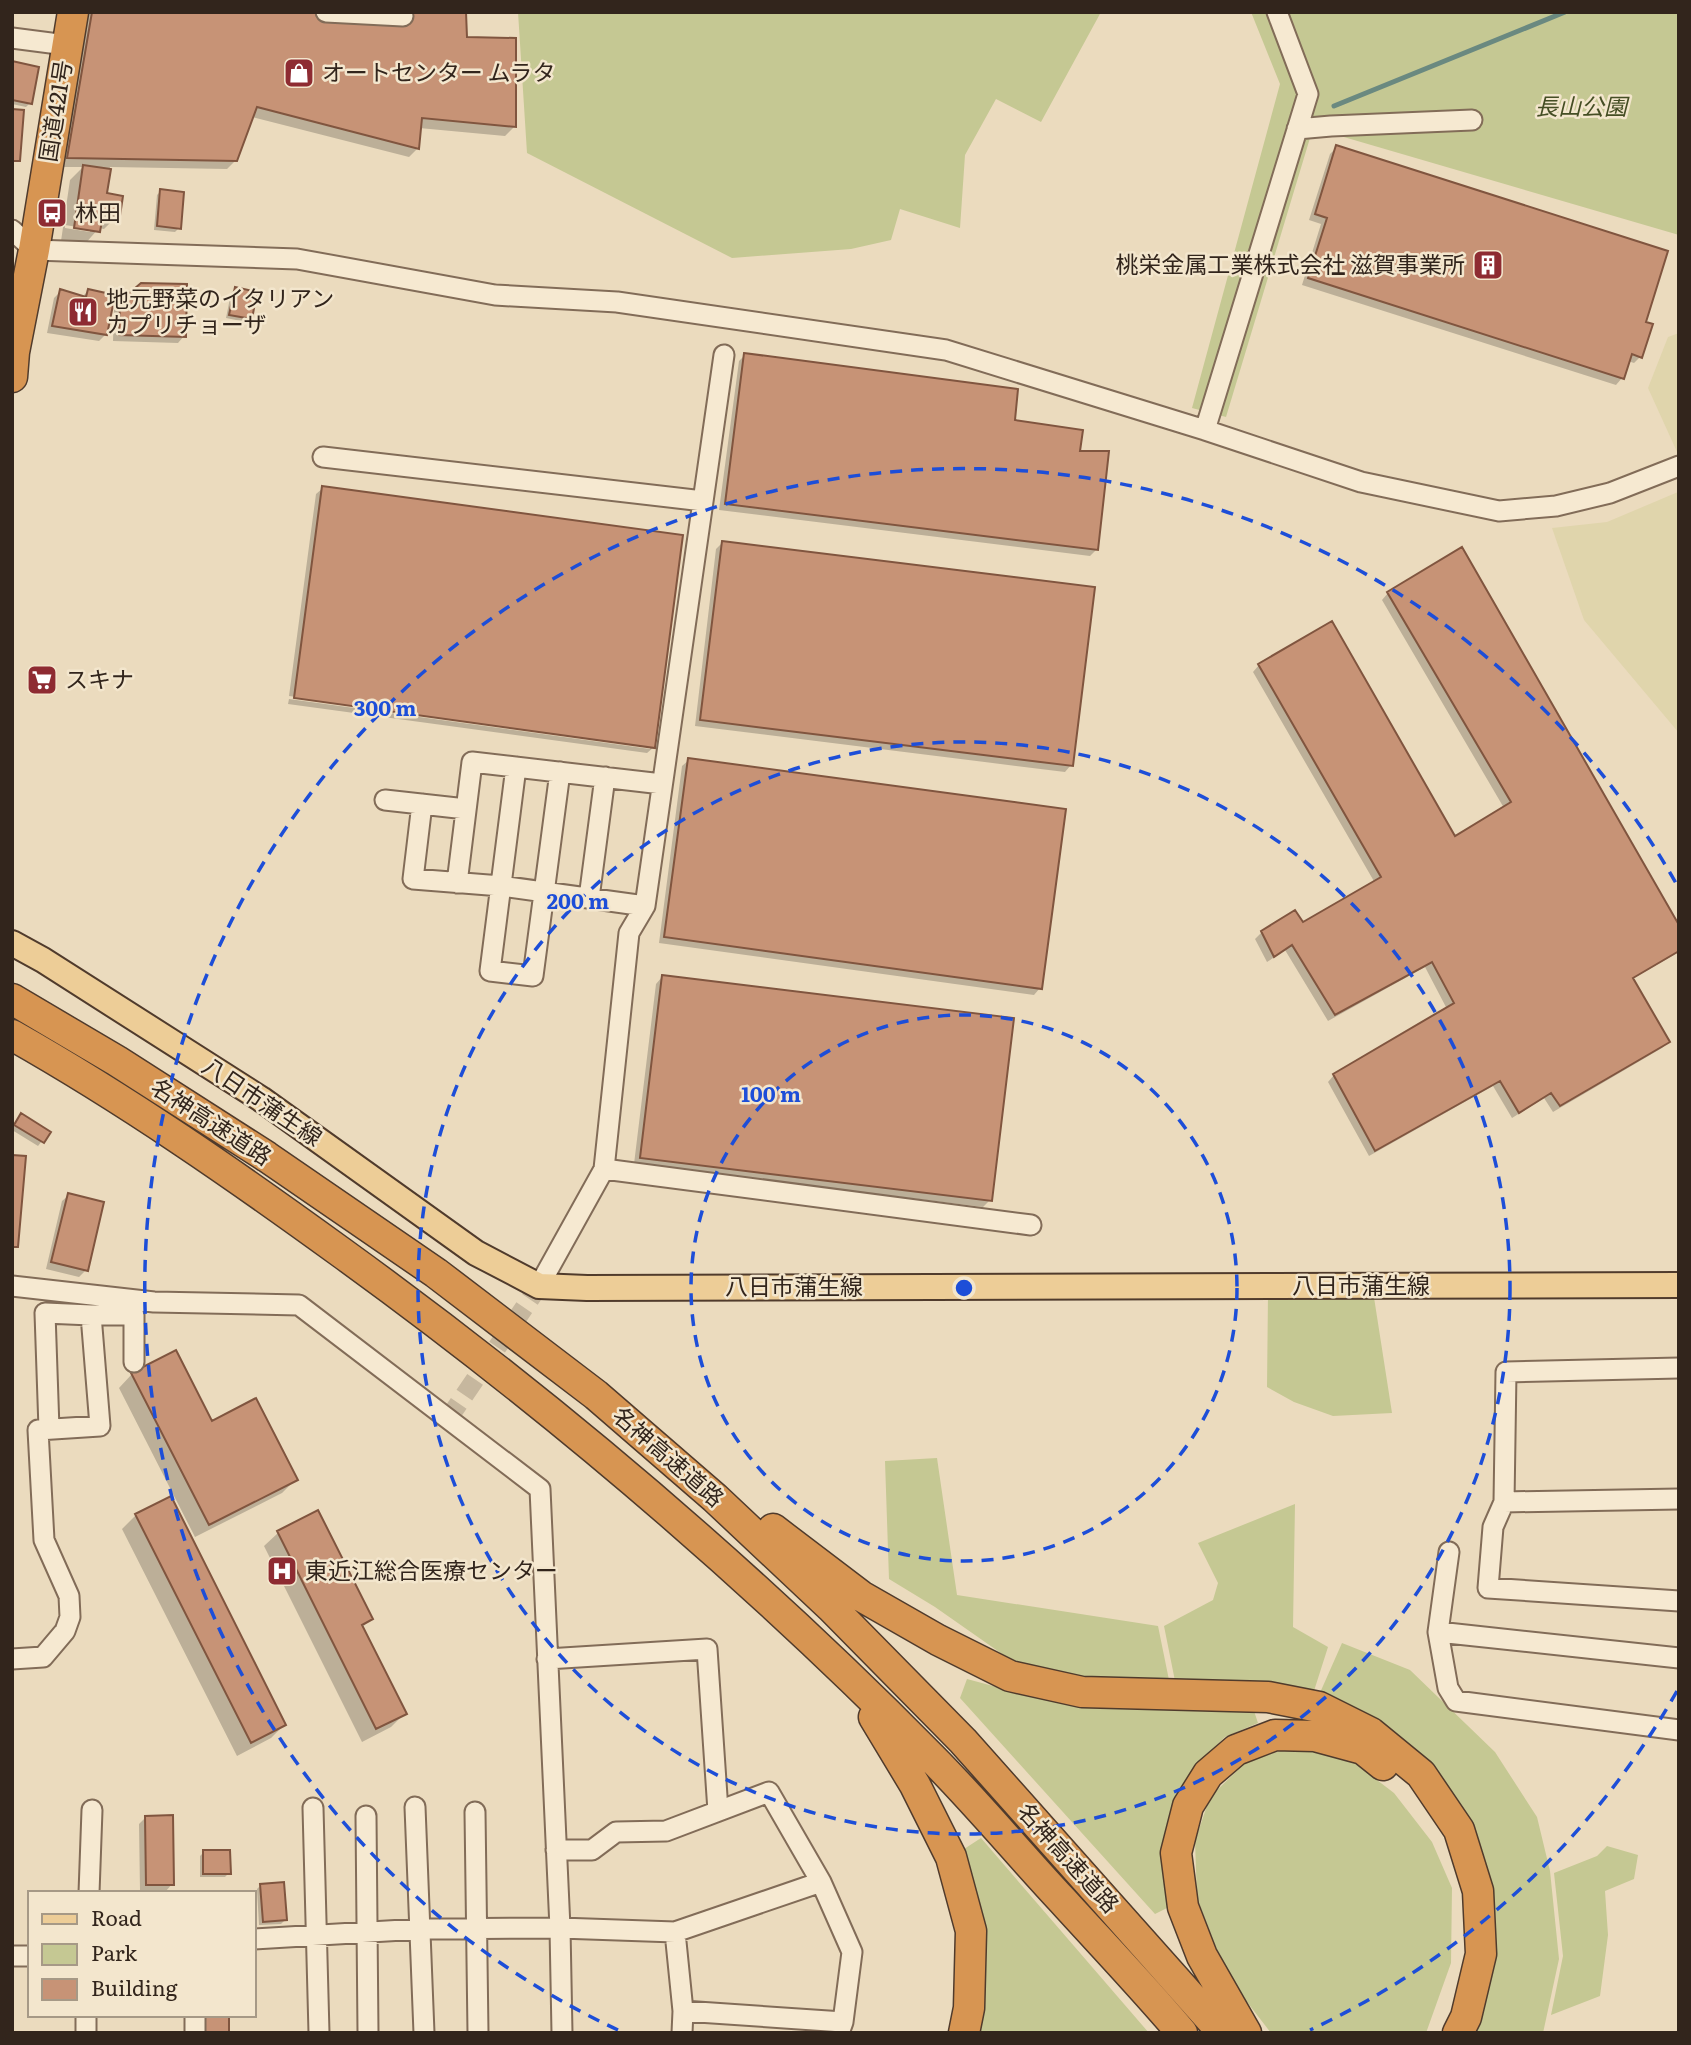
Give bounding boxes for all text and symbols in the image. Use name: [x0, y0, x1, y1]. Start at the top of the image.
place label: オートセンター ムラタ: [322, 54, 555, 88]
shop icon: オートセンター ムラタ: [282, 56, 316, 90]
street label: 国道421号: [29, 57, 79, 164]
park label: 長山公園: [1535, 88, 1630, 122]
place label: 林田: [75, 194, 121, 228]
bus stop icon: 林田: [35, 196, 69, 230]
place label: 桃栄金属工業株式会社 滋賀事業所: [1115, 246, 1465, 280]
building icon: 桃栄金属工業株式会社 滋賀事業所: [1471, 248, 1505, 282]
place label: 地元野菜のイタリアン カプリチョーザ: [106, 280, 334, 340]
restaurant icon: 地元野菜のイタリアン カプリチョーザ: [66, 295, 100, 329]
place label: スキナ: [65, 661, 134, 695]
supermarket icon: スキナ: [25, 663, 59, 697]
text: 300 m: [354, 691, 416, 722]
text: 200 m: [547, 884, 609, 915]
street label: 八日市蒲生線: [196, 1048, 330, 1153]
street label: 名神高速道路: [145, 1068, 279, 1172]
text: 100 m: [741, 1077, 801, 1108]
street label: 八日市蒲生線: [1292, 1267, 1430, 1301]
street label: 八日市蒲生線: [725, 1268, 863, 1302]
centre of rings: [952, 1276, 976, 1300]
street label: 名神高速道路: [606, 1397, 733, 1514]
place label: 東近江総合医療センター: [305, 1552, 558, 1586]
hospital icon: 東近江総合医療センター: [265, 1554, 299, 1588]
street label: 名神高速道路: [1011, 1794, 1128, 1919]
legend: [28, 1891, 256, 2017]
text: Road: [91, 1901, 142, 1932]
text: Park: [91, 1936, 137, 1967]
text: Building: [91, 1971, 178, 2002]

